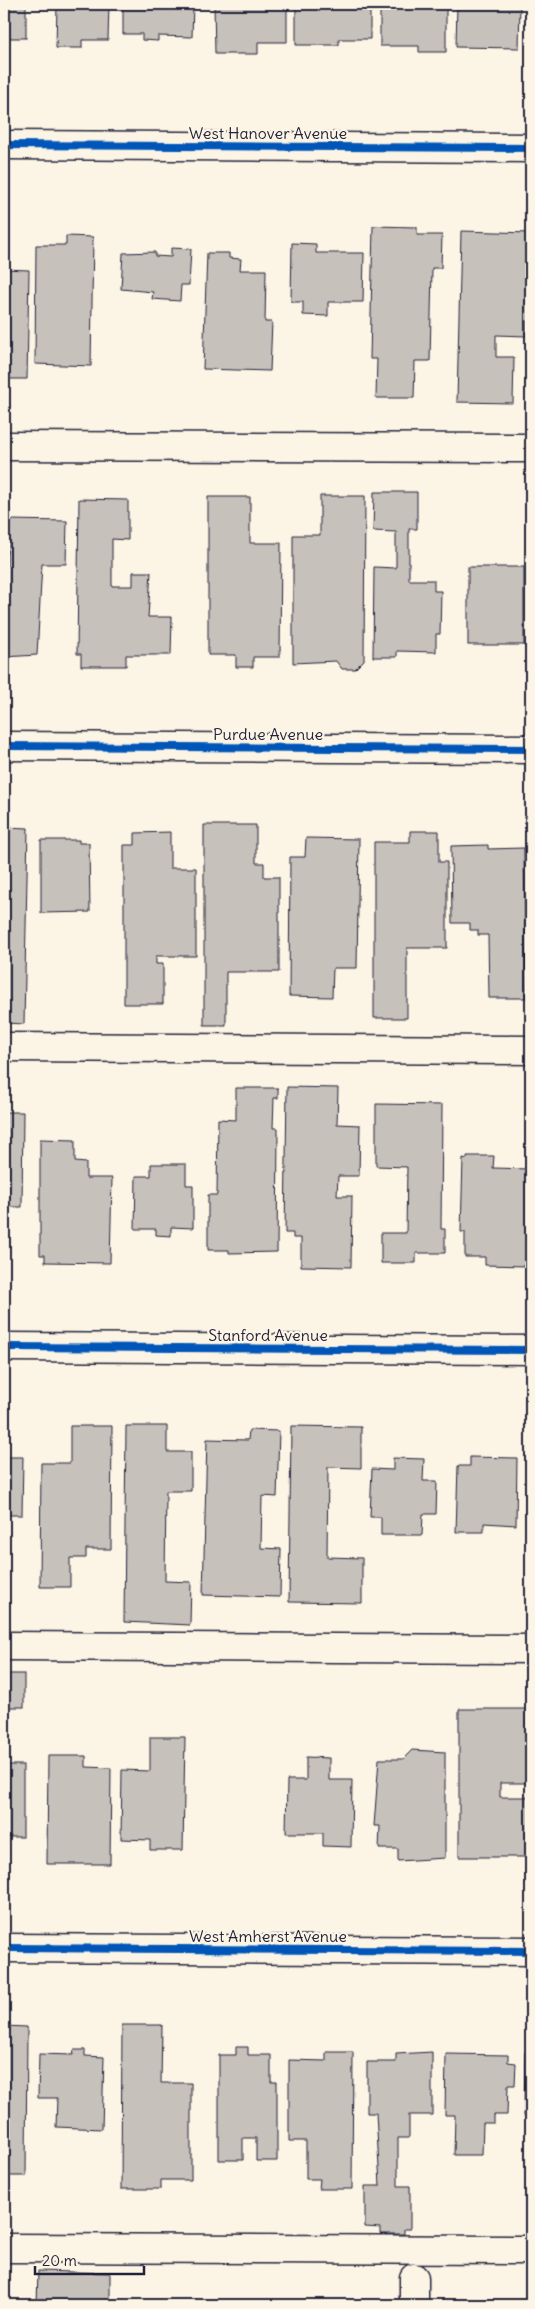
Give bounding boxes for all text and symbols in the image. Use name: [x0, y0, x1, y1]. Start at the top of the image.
street label: West Hanover Avenue: [189, 123, 347, 143]
street label: Purdue Avenue: [213, 724, 323, 744]
street label: Stanford Avenue: [208, 1325, 328, 1345]
street label: West Amherst Avenue: [189, 1926, 347, 1946]
scale bar: [35, 2244, 144, 2276]
text: 20 m: [42, 2251, 77, 2270]

